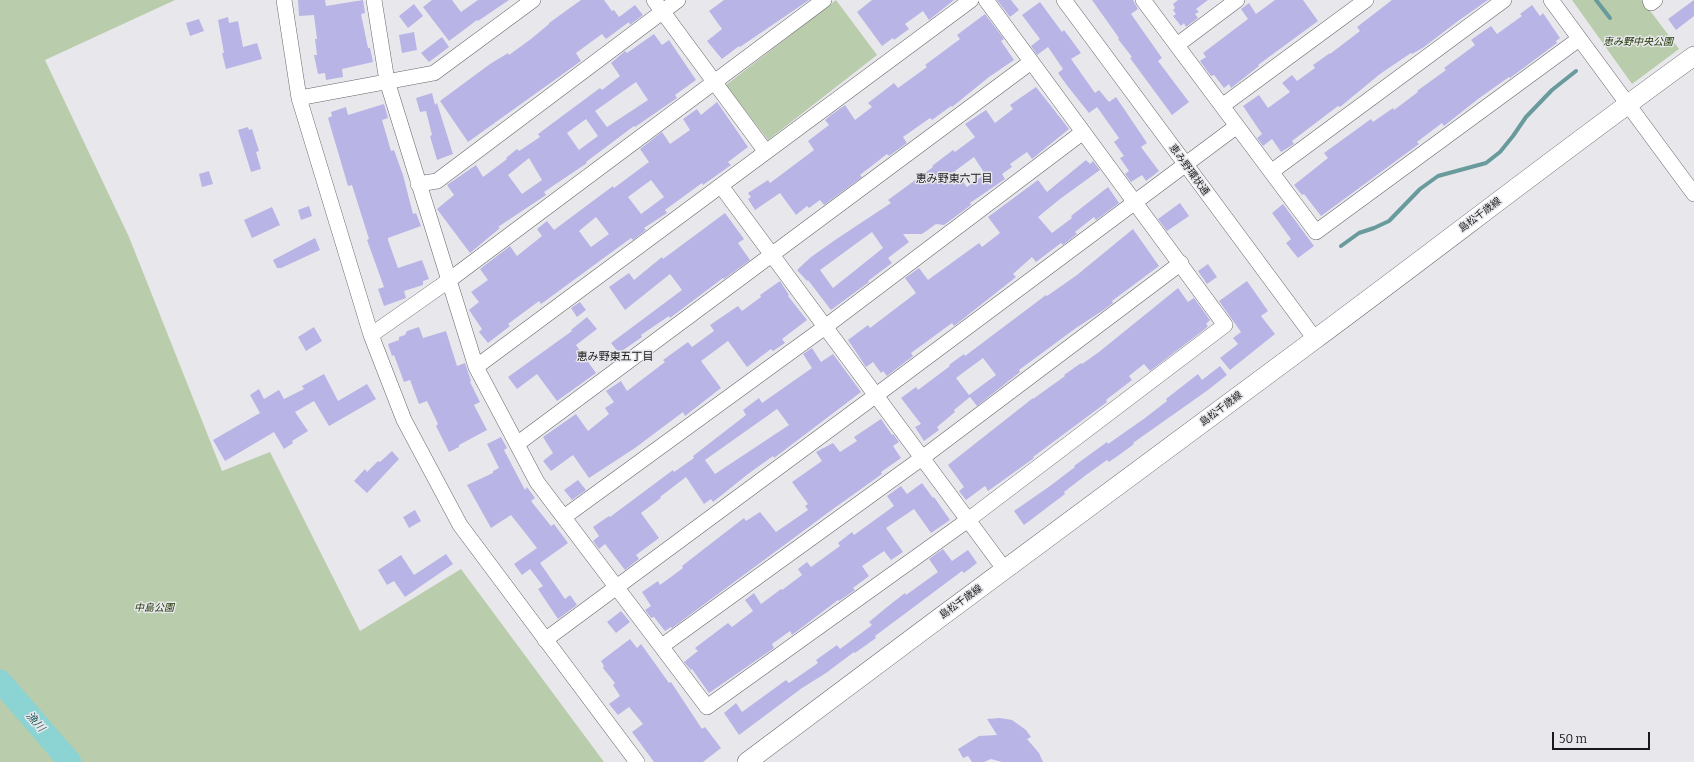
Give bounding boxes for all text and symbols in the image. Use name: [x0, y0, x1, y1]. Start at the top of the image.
park label: 恵み野中央公園: [1603, 36, 1673, 48]
street label: 恵み野環状通: [1167, 142, 1211, 198]
district label: 恵み野東六丁目: [916, 172, 992, 186]
street label: 島松千歳線: [1456, 195, 1504, 235]
district label: 恵み野東五丁目: [577, 350, 653, 364]
street label: 島松千歳線: [1197, 389, 1245, 429]
street label: 島松千歳線: [937, 582, 985, 622]
park label: 中島公園: [134, 602, 174, 614]
water label: 漁川: [23, 709, 47, 735]
scale bar: [1554, 724, 1652, 750]
text: 50 m: [1559, 732, 1587, 746]

